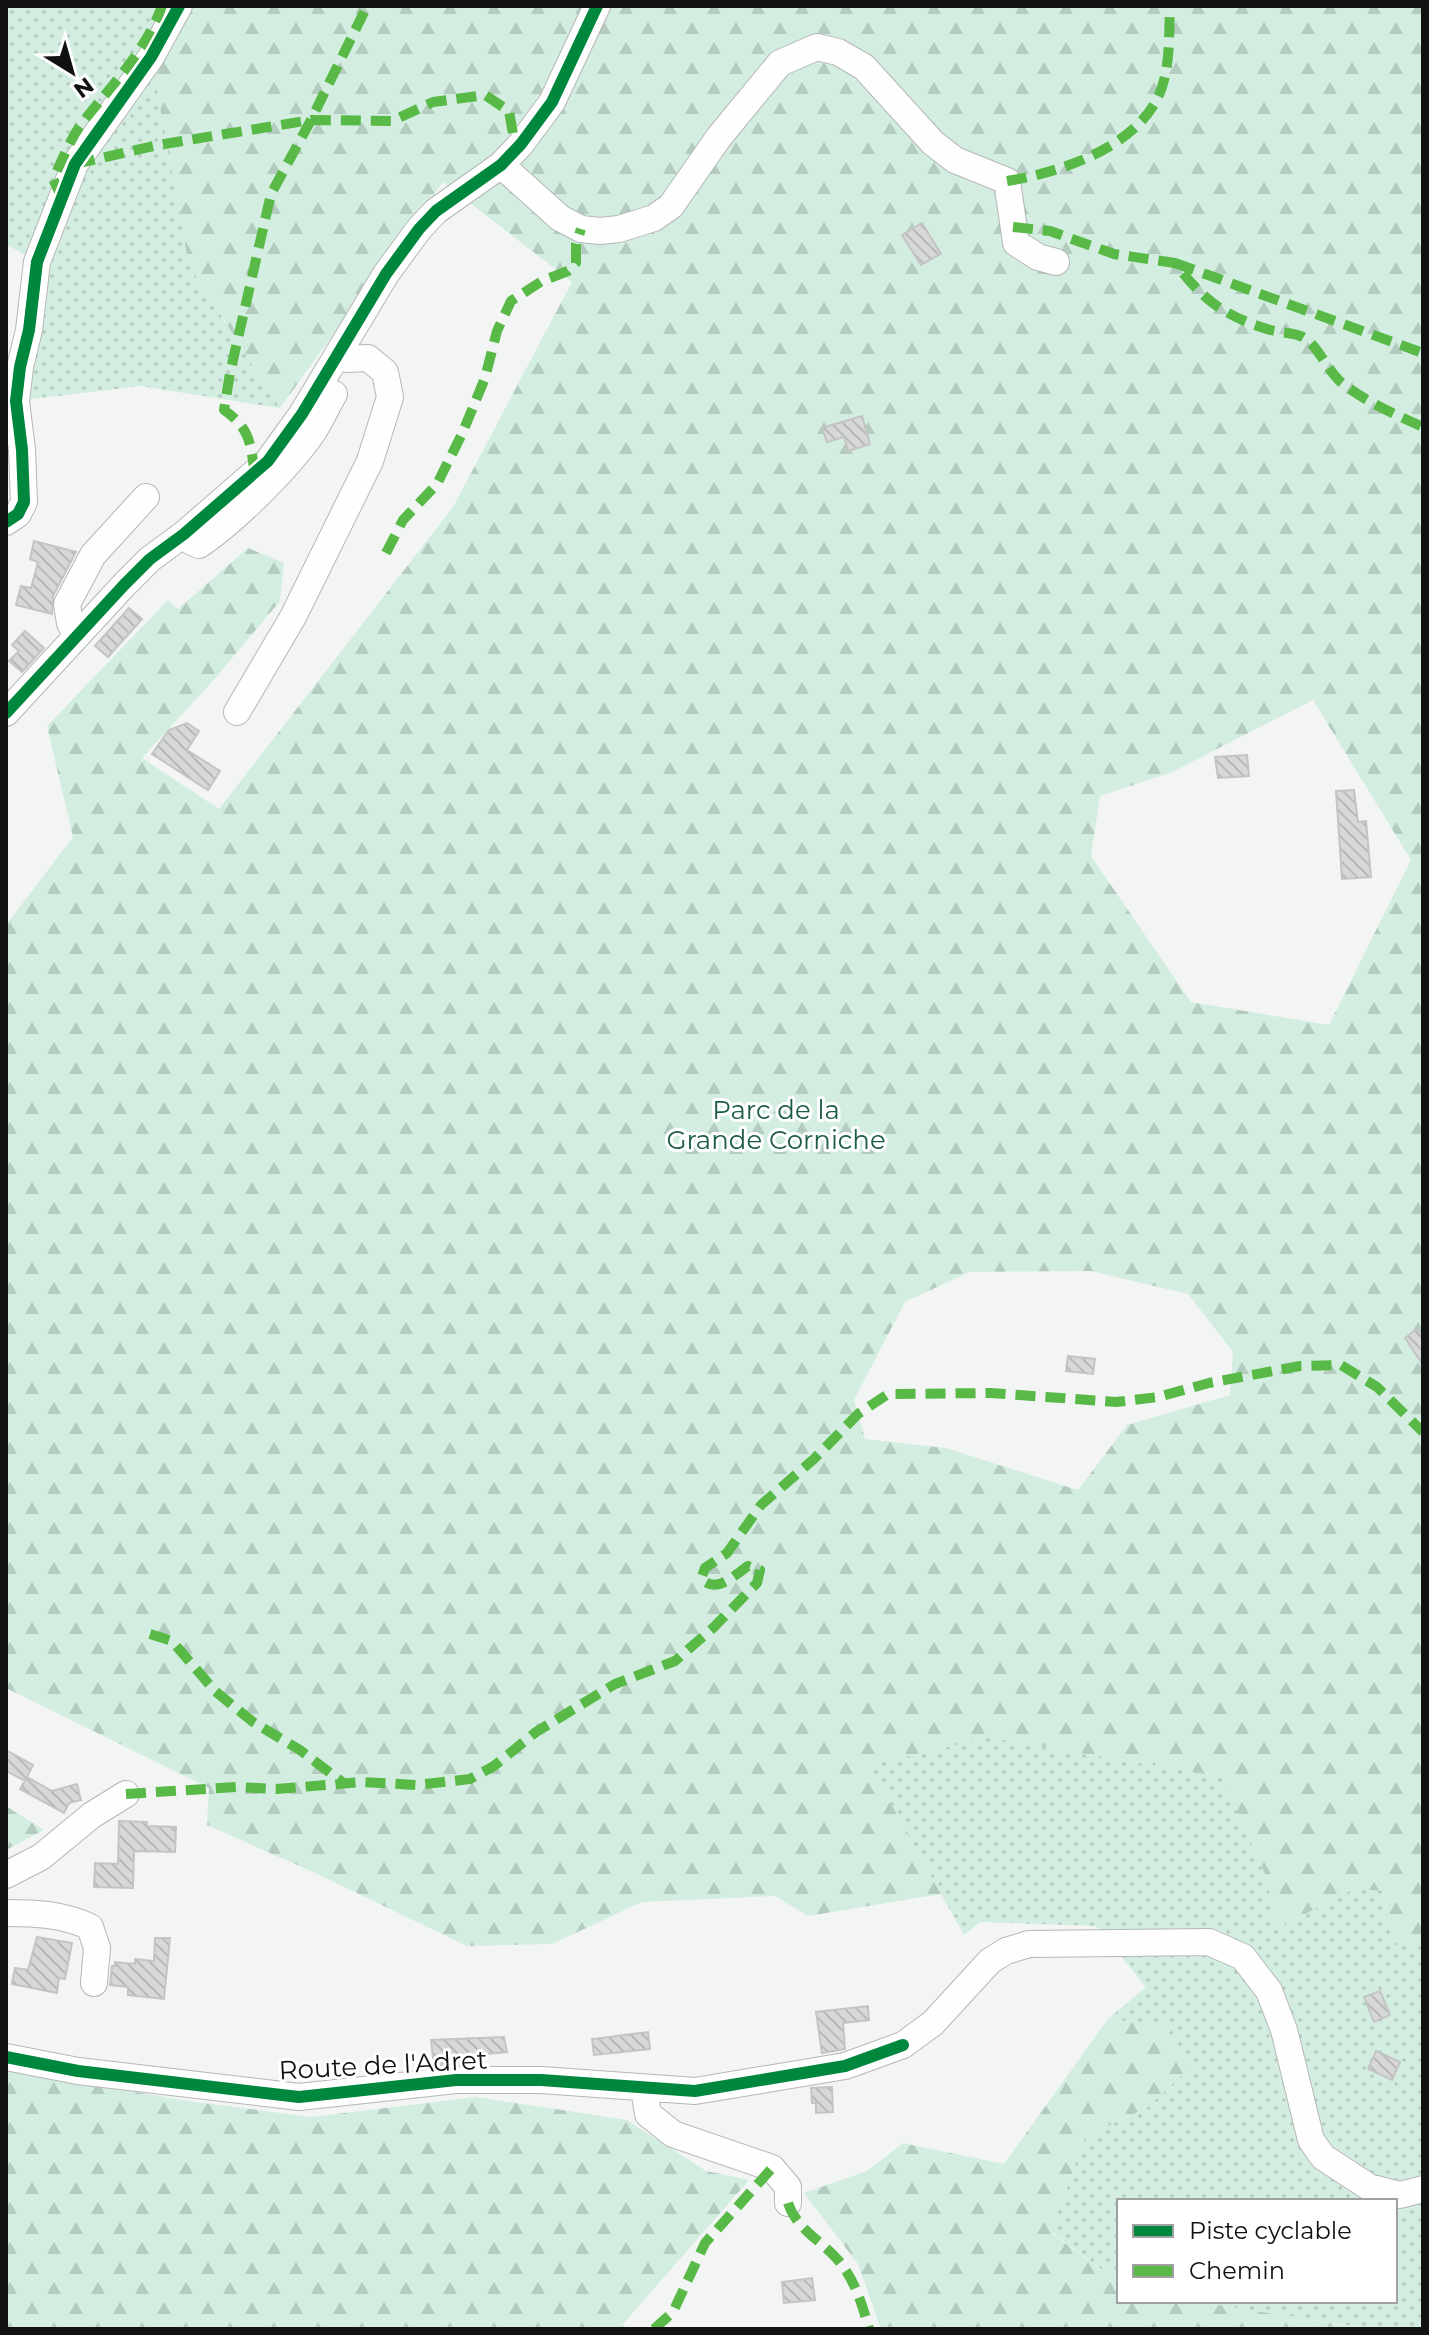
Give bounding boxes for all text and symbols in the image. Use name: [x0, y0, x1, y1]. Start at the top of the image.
north arrow: [32, 32, 112, 112]
text: N: [69, 71, 99, 104]
park label: Parc de la Grande Corniche: [666, 1094, 886, 1156]
street label: Route de l'Adret: [278, 2044, 488, 2086]
legend: [1117, 2199, 1397, 2303]
text: Piste cyclable: [1189, 2216, 1352, 2245]
text: Chemin: [1189, 2256, 1285, 2285]

